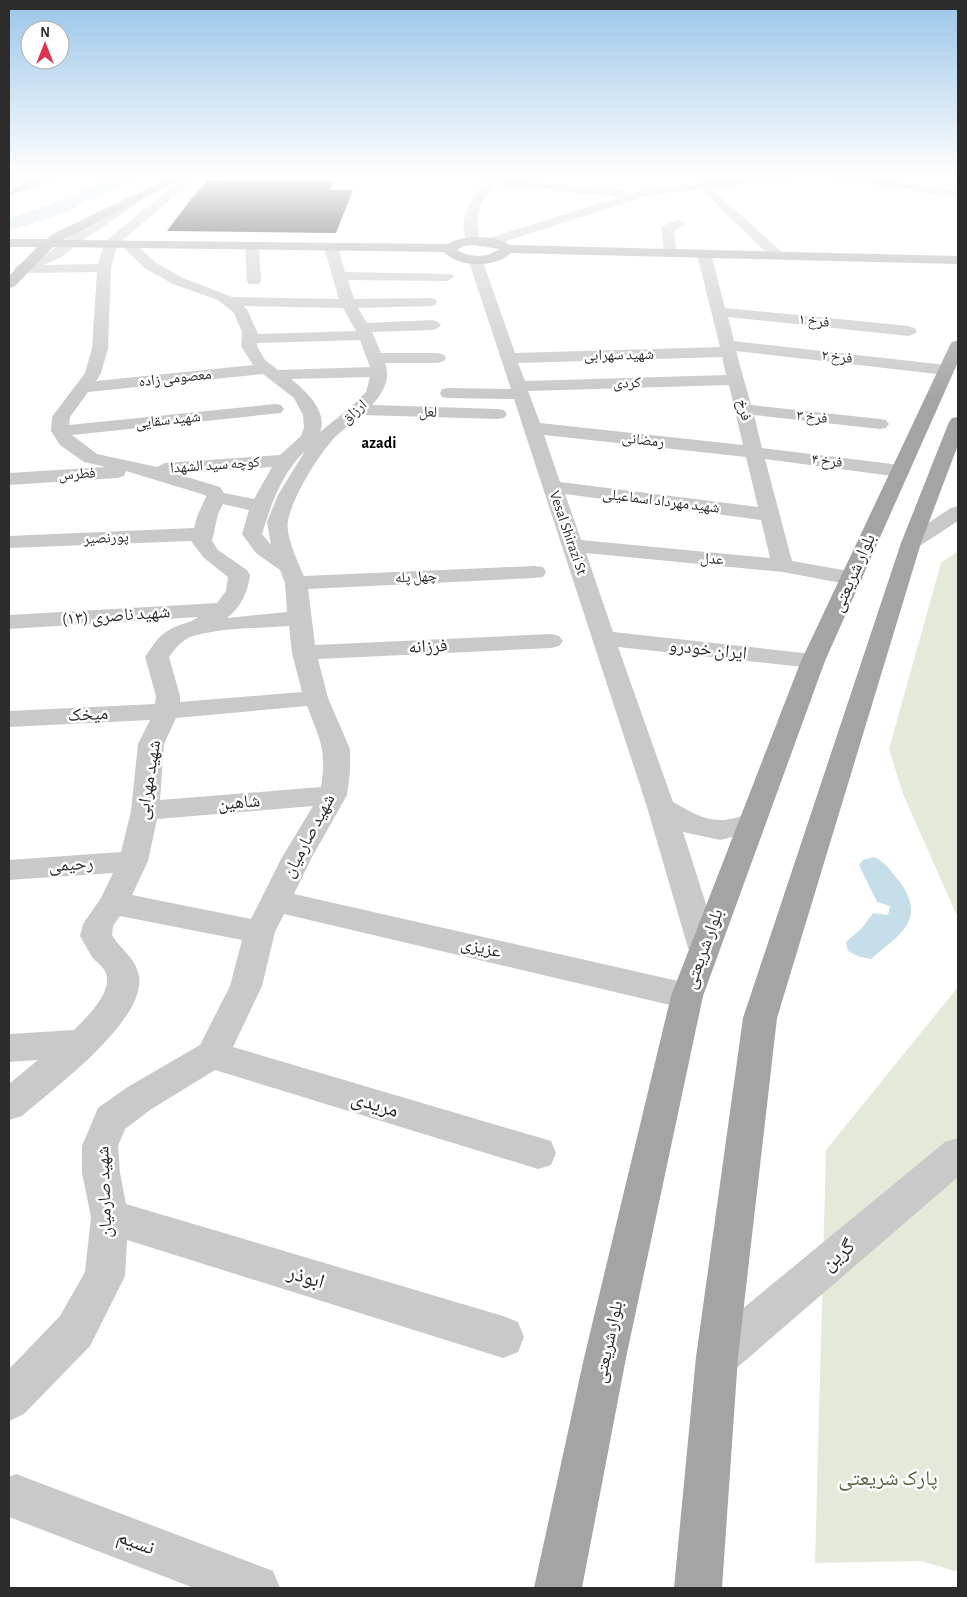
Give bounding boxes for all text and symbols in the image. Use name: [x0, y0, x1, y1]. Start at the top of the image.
north arrow: [20, 20, 70, 70]
text: N: [40, 26, 50, 40]
street label: فرخ ۱: [798, 312, 830, 332]
street label: شهید سهرابی: [584, 347, 654, 365]
street label: فرخ ۲: [821, 348, 853, 368]
street label: معصومی زاده: [138, 367, 212, 391]
street label: کردی: [613, 375, 641, 393]
street label: ارزاق: [338, 397, 371, 429]
street label: فرخ: [732, 398, 754, 423]
street label: لعل: [419, 404, 437, 422]
street label: فرخ ۳: [796, 408, 828, 428]
street label: شهید سقایی: [135, 409, 202, 433]
street label: رمضانی: [621, 430, 665, 452]
district label: azadi: [362, 435, 396, 451]
street label: فرخ ۴: [810, 452, 843, 472]
street label: کوچه سید الشهدا: [170, 454, 260, 477]
street label: فطرس: [58, 465, 96, 485]
street label: شهید مهرداد اسماعیلی: [601, 486, 721, 518]
street label: Vesal Shirazi St: [547, 489, 589, 577]
street label: پورنصیر: [82, 529, 129, 548]
street label: بلوار شریعتی: [829, 531, 880, 615]
street label: عدل: [699, 550, 725, 570]
street label: چهل پله: [395, 568, 438, 588]
street label: شهید ناصری (۱۳): [61, 603, 171, 630]
street label: فرزانه: [408, 637, 448, 657]
street label: ایران خودرو: [668, 637, 748, 664]
street label: میخک: [67, 705, 109, 725]
street label: شهید مهرابی: [134, 739, 165, 821]
street label: شهید صارمیان: [279, 791, 339, 881]
street label: شاهين: [217, 792, 261, 815]
street label: رحیمی: [48, 854, 94, 877]
street label: بلوار شریعتی: [681, 907, 728, 992]
street label: عزیزی: [459, 935, 503, 962]
street label: مریدی: [349, 1087, 401, 1122]
street label: شهید صارمیان: [94, 1146, 117, 1238]
street label: گرین: [817, 1235, 860, 1276]
street label: ابوذر: [284, 1261, 327, 1293]
street label: بلوار شریعتی: [592, 1299, 627, 1385]
park label: پارک شریعتی: [838, 1468, 938, 1491]
street label: نسیم: [113, 1525, 158, 1561]

